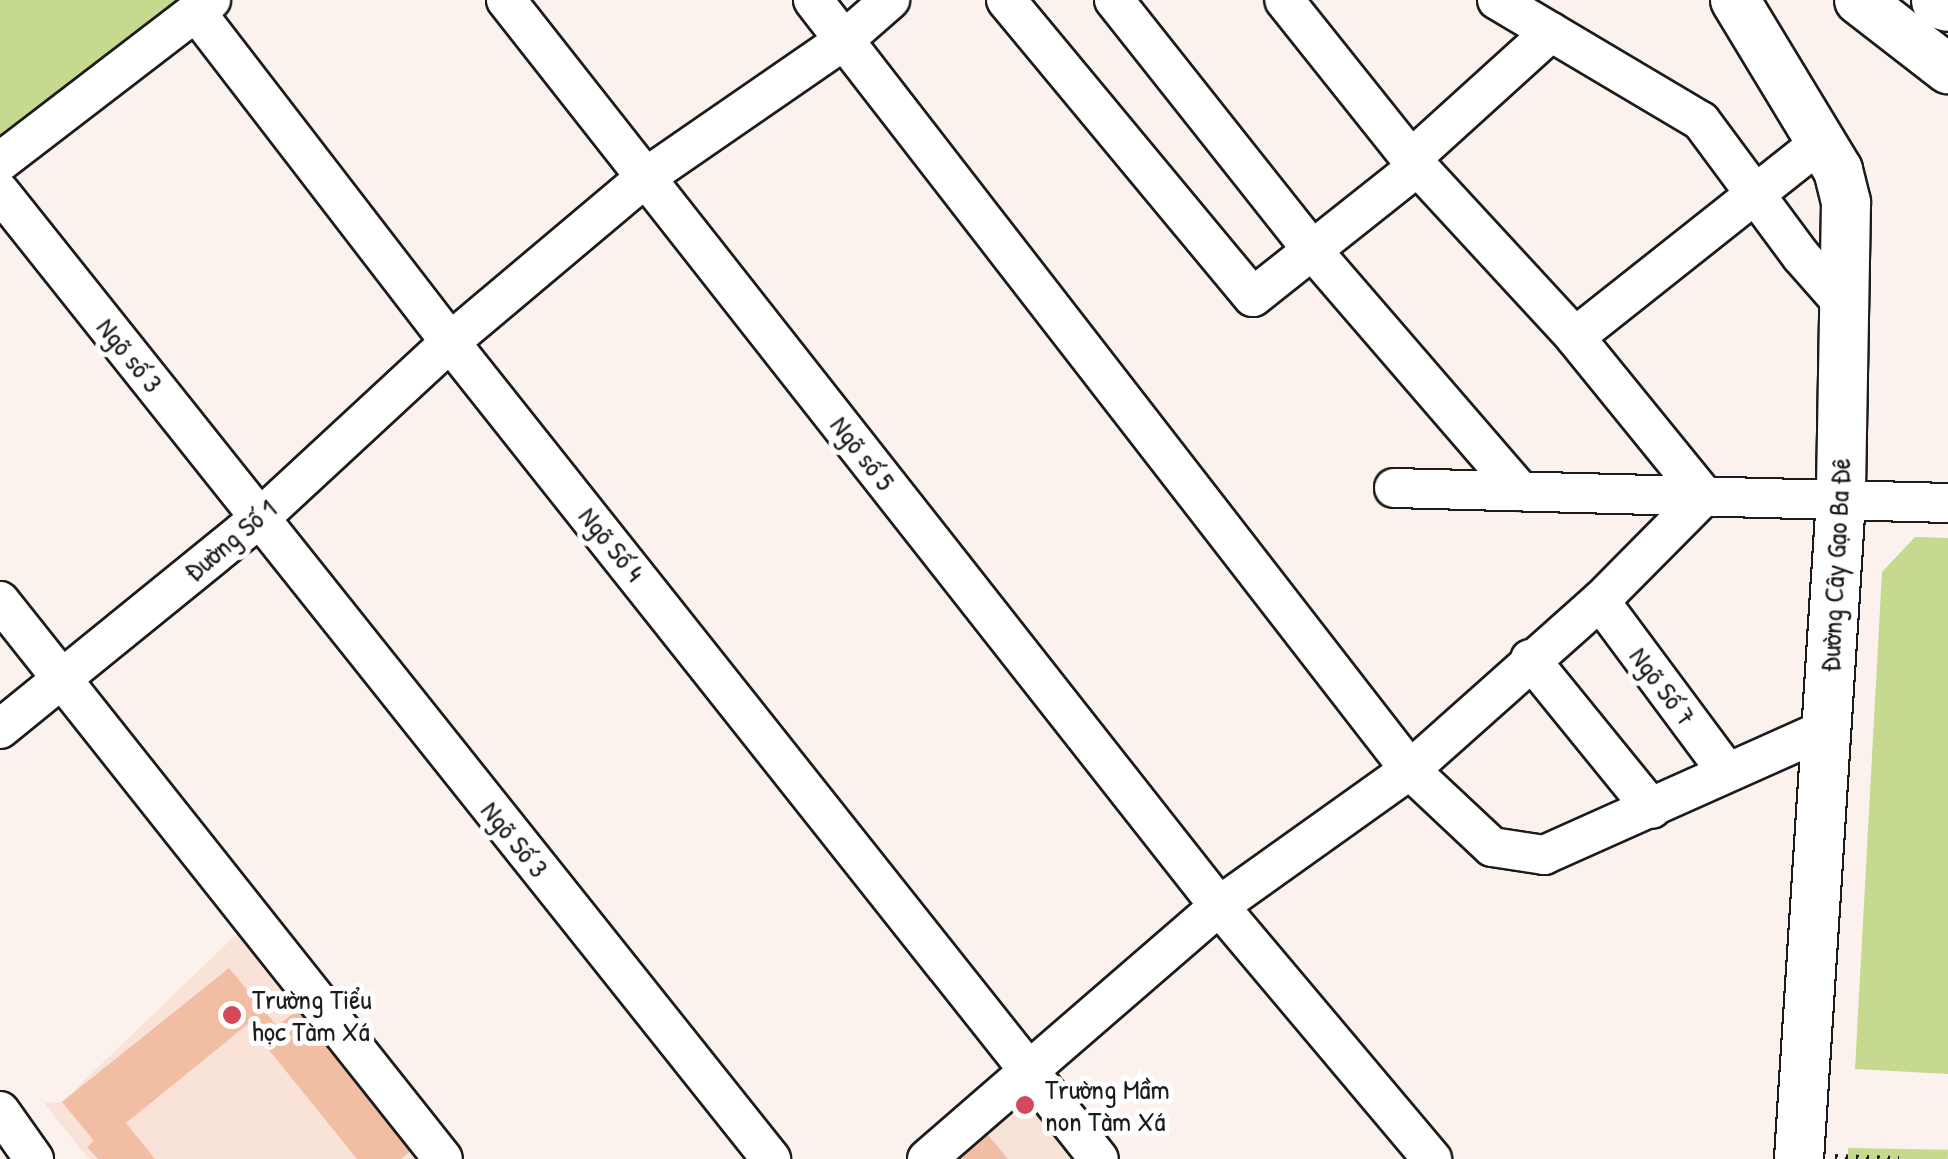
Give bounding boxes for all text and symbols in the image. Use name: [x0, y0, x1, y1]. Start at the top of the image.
street label: Ngõ số 3: [90, 311, 170, 399]
street label: Ngõ số 5: [823, 409, 903, 497]
street label: Đường Cây Gạo Ba Đê: [1813, 457, 1857, 673]
street label: Đường Số 1: [177, 492, 283, 588]
street label: Ngõ Số 4: [572, 500, 652, 588]
street label: Ngõ Số 7: [1623, 640, 1703, 732]
street label: Ngõ Số 3: [474, 794, 556, 884]
place label: Trường Tiểu học Tàm Xá: [252, 982, 372, 1048]
marker: Trường Tiểu học Tàm Xá: [221, 1004, 243, 1026]
place label: Trường Mầm non Tàm Xá: [1045, 1072, 1170, 1138]
marker: Trường Mầm non Tàm Xá: [1014, 1094, 1036, 1116]

